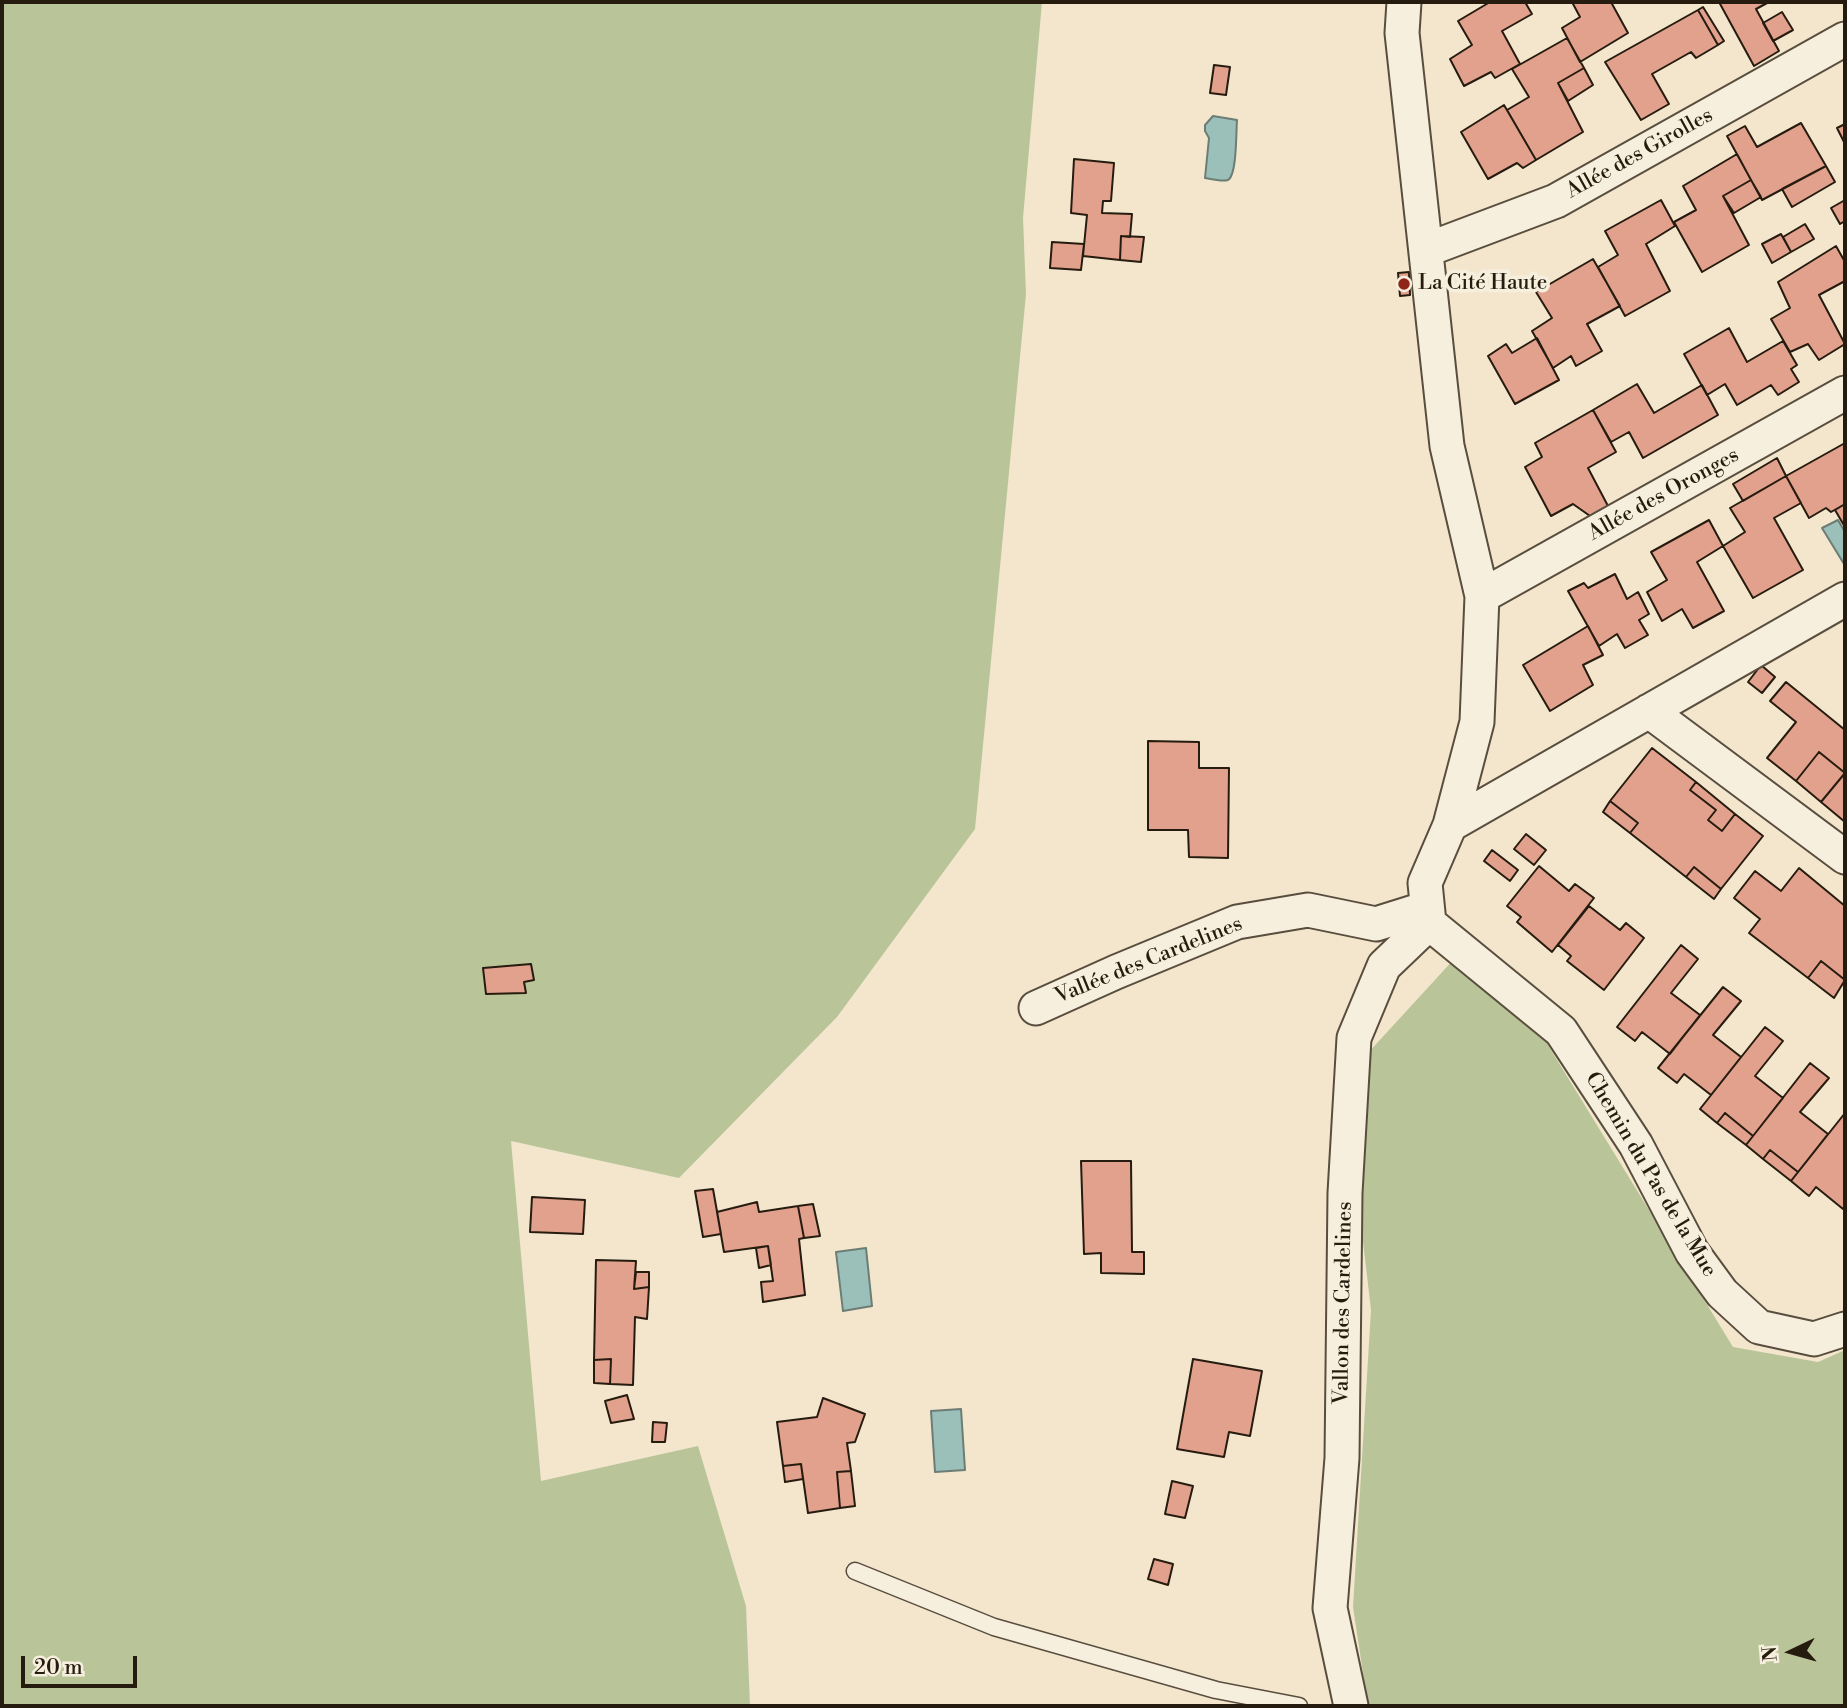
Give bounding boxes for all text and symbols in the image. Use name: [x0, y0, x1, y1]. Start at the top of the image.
street label: Allée des Girolles: [1562, 103, 1718, 205]
place label: La Cité Haute: [1418, 271, 1547, 297]
marker: La Cité Haute: [1396, 276, 1412, 292]
street label: Allée des Oronges: [1584, 443, 1744, 547]
street label: Vallée des Cardelines: [1052, 912, 1246, 1010]
street label: Chemin du Pas de la Mue: [1579, 1068, 1721, 1282]
street label: Vallon des Cardelines: [1330, 1201, 1358, 1405]
north arrow: [1756, 1617, 1826, 1687]
scale bar: [24, 1642, 140, 1686]
text: N: [1757, 1645, 1783, 1662]
text: 20 m: [34, 1655, 83, 1681]

